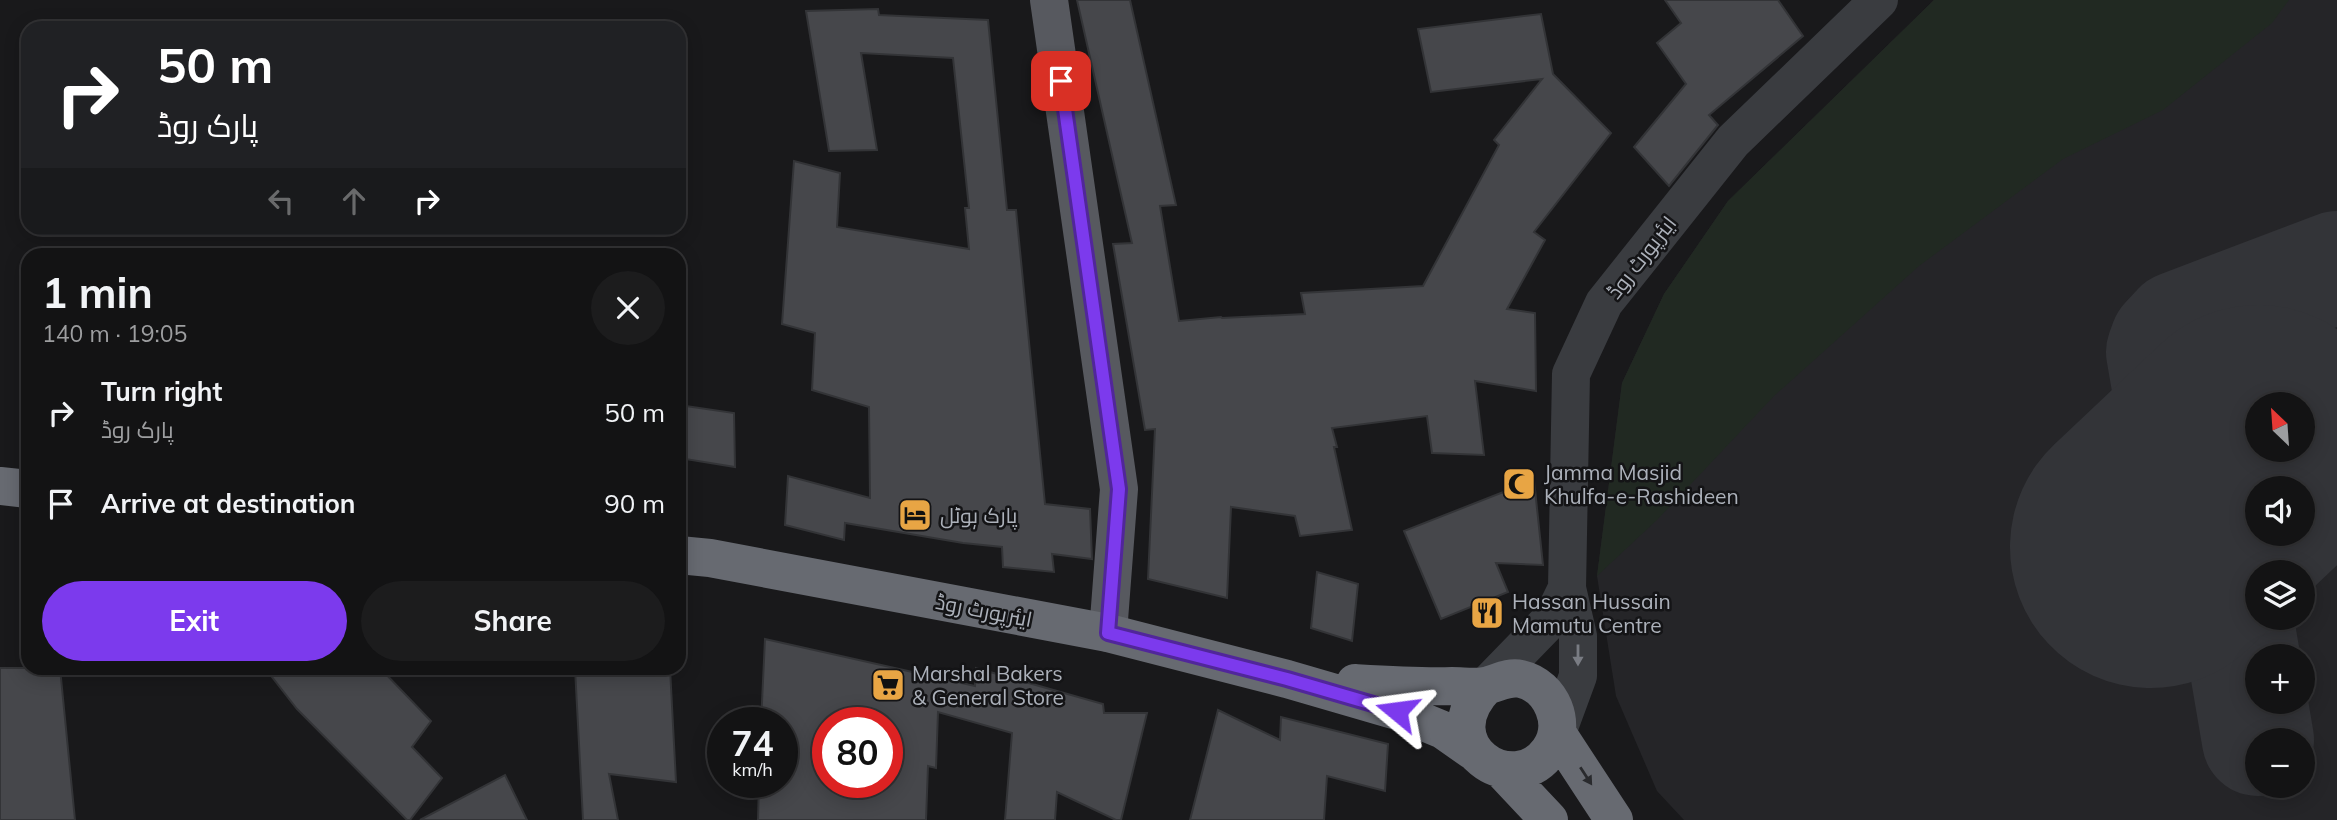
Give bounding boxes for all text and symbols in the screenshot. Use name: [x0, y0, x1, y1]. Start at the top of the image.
text: 50 m: [157, 34, 273, 95]
icon: right: [42, 49, 133, 140]
pin: [1031, 51, 1091, 111]
icon: arrive: [1042, 62, 1080, 100]
text: پارک روڈ: [157, 105, 258, 145]
icon: left: [262, 182, 300, 220]
icon: ahead: [335, 182, 373, 220]
icon: right: [408, 182, 446, 220]
street label: ایئرپورٹ روڈ: [1601, 210, 1683, 305]
text: 1 min: [42, 266, 153, 319]
button: close: [591, 271, 665, 345]
text: 140 m · 19:05: [42, 319, 187, 348]
text: Turn right: [101, 375, 222, 408]
north arrow: [2245, 392, 2315, 462]
map controls: [2245, 392, 2315, 798]
icon: right: [42, 394, 80, 432]
text: 50 m: [604, 396, 665, 429]
text: پارک روڈ: [101, 415, 174, 444]
place label: Jamma Masjid Khulfa-e-Rashideen: [1544, 459, 1739, 509]
mosque icon: Jamma Masjid Khulfa-e-Rashideen: [1500, 465, 1538, 503]
button: sound: [2245, 476, 2315, 546]
icon: arrive: [42, 485, 80, 523]
text: Arrive at destination: [101, 487, 356, 520]
text: 90 m: [604, 487, 665, 520]
hotel icon: پارک ہوٹل: [896, 496, 934, 534]
place label: پارک ہوٹل: [940, 502, 1018, 530]
button: layers: [2245, 560, 2315, 630]
button: Exit: [42, 581, 347, 661]
button: Share: [361, 581, 665, 661]
street label: ایئرپورٹ روڈ: [933, 588, 1035, 634]
place label: Hassan Hussain Mamutu Centre: [1512, 588, 1671, 638]
restaurant icon: Hassan Hussain Mamutu Centre: [1468, 594, 1506, 632]
one-way arrow: [1572, 644, 1584, 666]
button: +: [2245, 644, 2315, 714]
place label: Marshal Bakers & General Store: [912, 660, 1064, 710]
supermarket icon: Marshal Bakers & General Store: [869, 666, 907, 704]
position arrow: [1360, 674, 1434, 748]
speed limit sign: 80: [812, 707, 903, 798]
text: 74: [731, 721, 774, 765]
button: −: [2245, 728, 2315, 798]
text: km/h: [732, 758, 773, 781]
one-way arrow: [1579, 767, 1592, 786]

